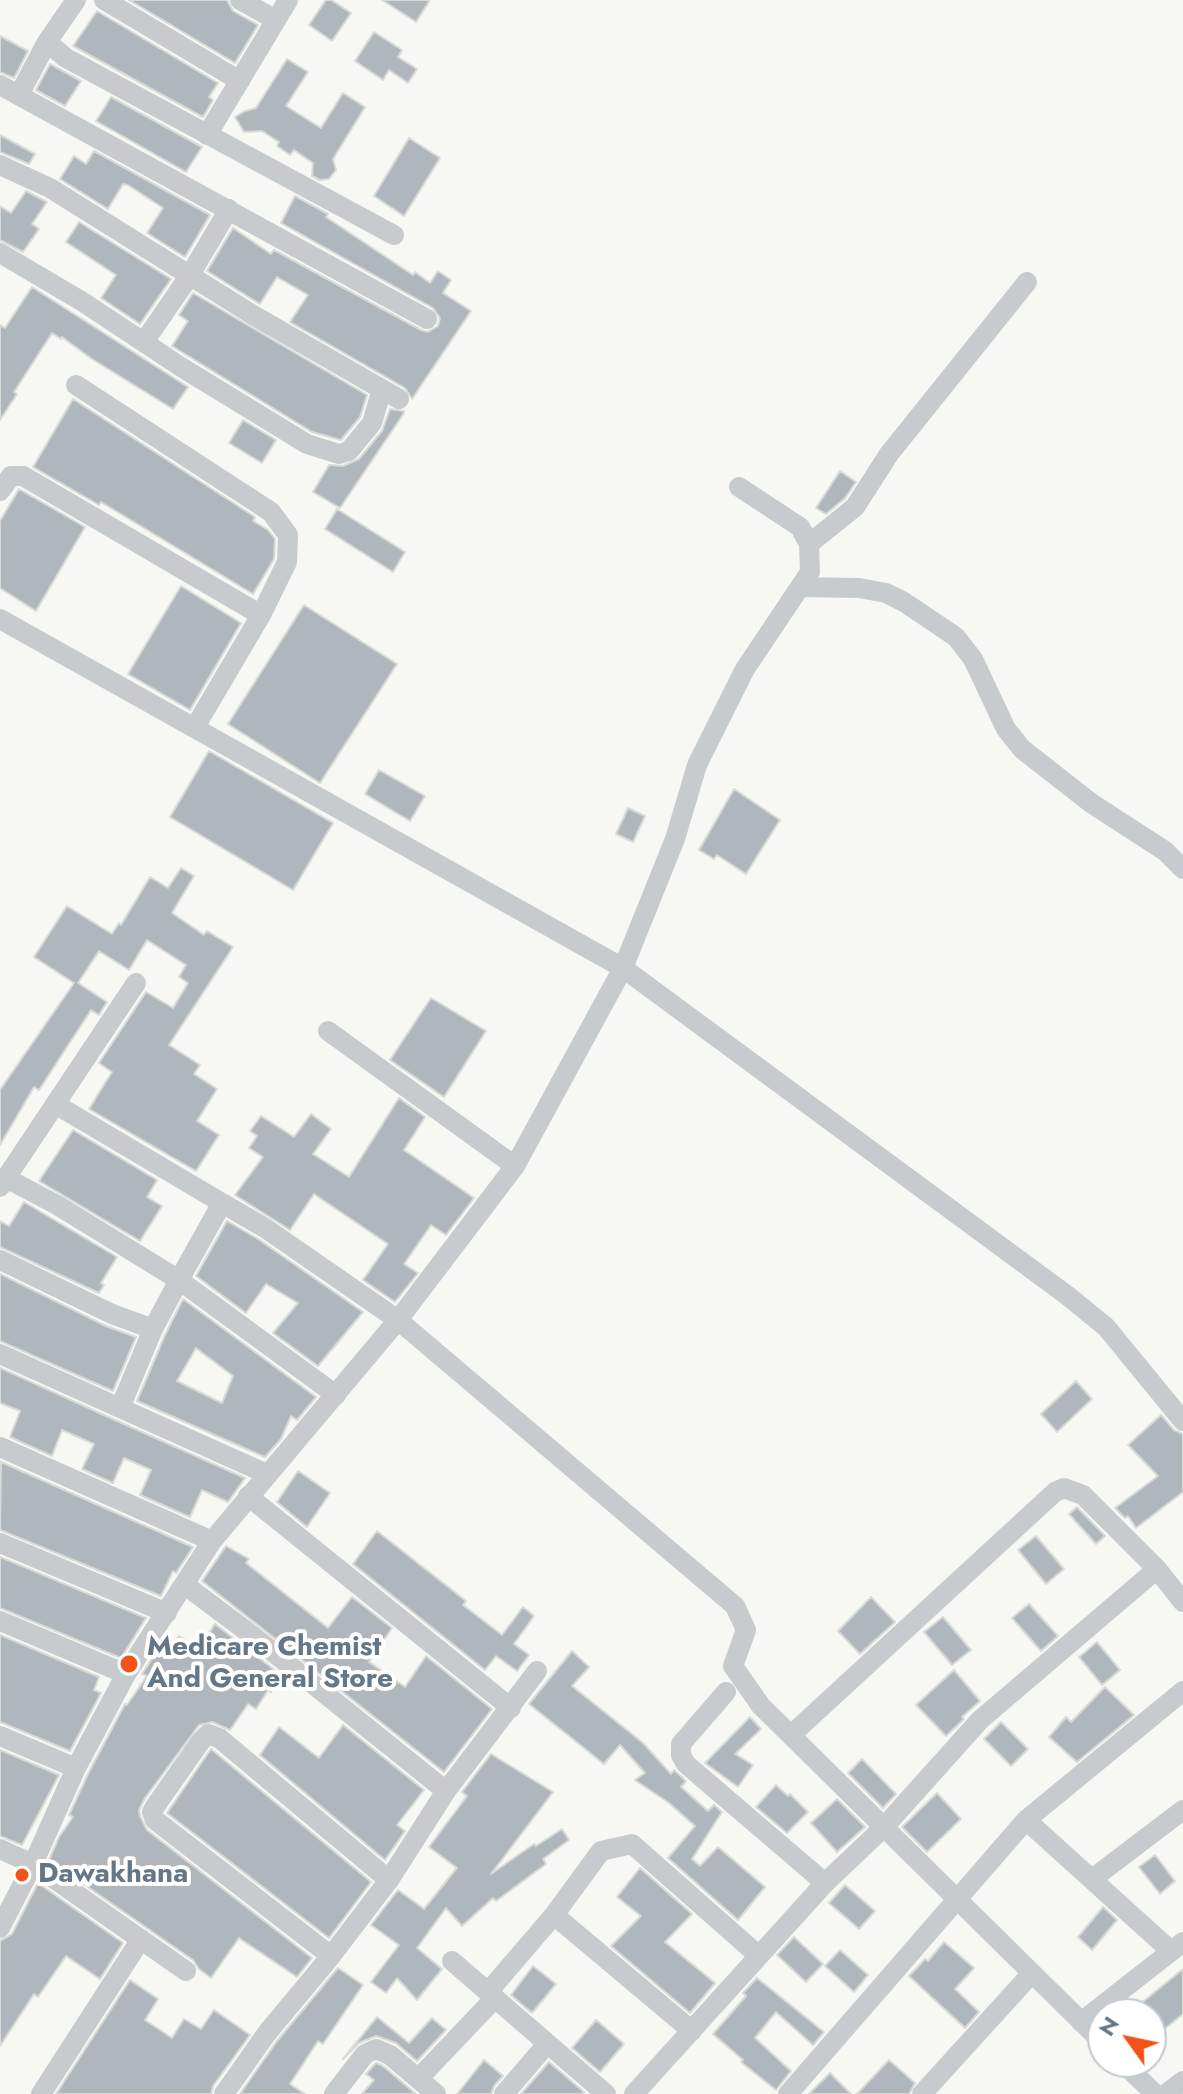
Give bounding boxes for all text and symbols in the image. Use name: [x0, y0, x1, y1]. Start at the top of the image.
place label: Medicare Chemist And General Store: [147, 1631, 393, 1697]
marker: Medicare Chemist And General Store: [118, 1653, 140, 1675]
place label: Dawakhana: [38, 1858, 188, 1892]
marker: Dawakhana: [13, 1866, 31, 1884]
north arrow: [1087, 1998, 1167, 2078]
text: N: [1090, 2010, 1127, 2042]

